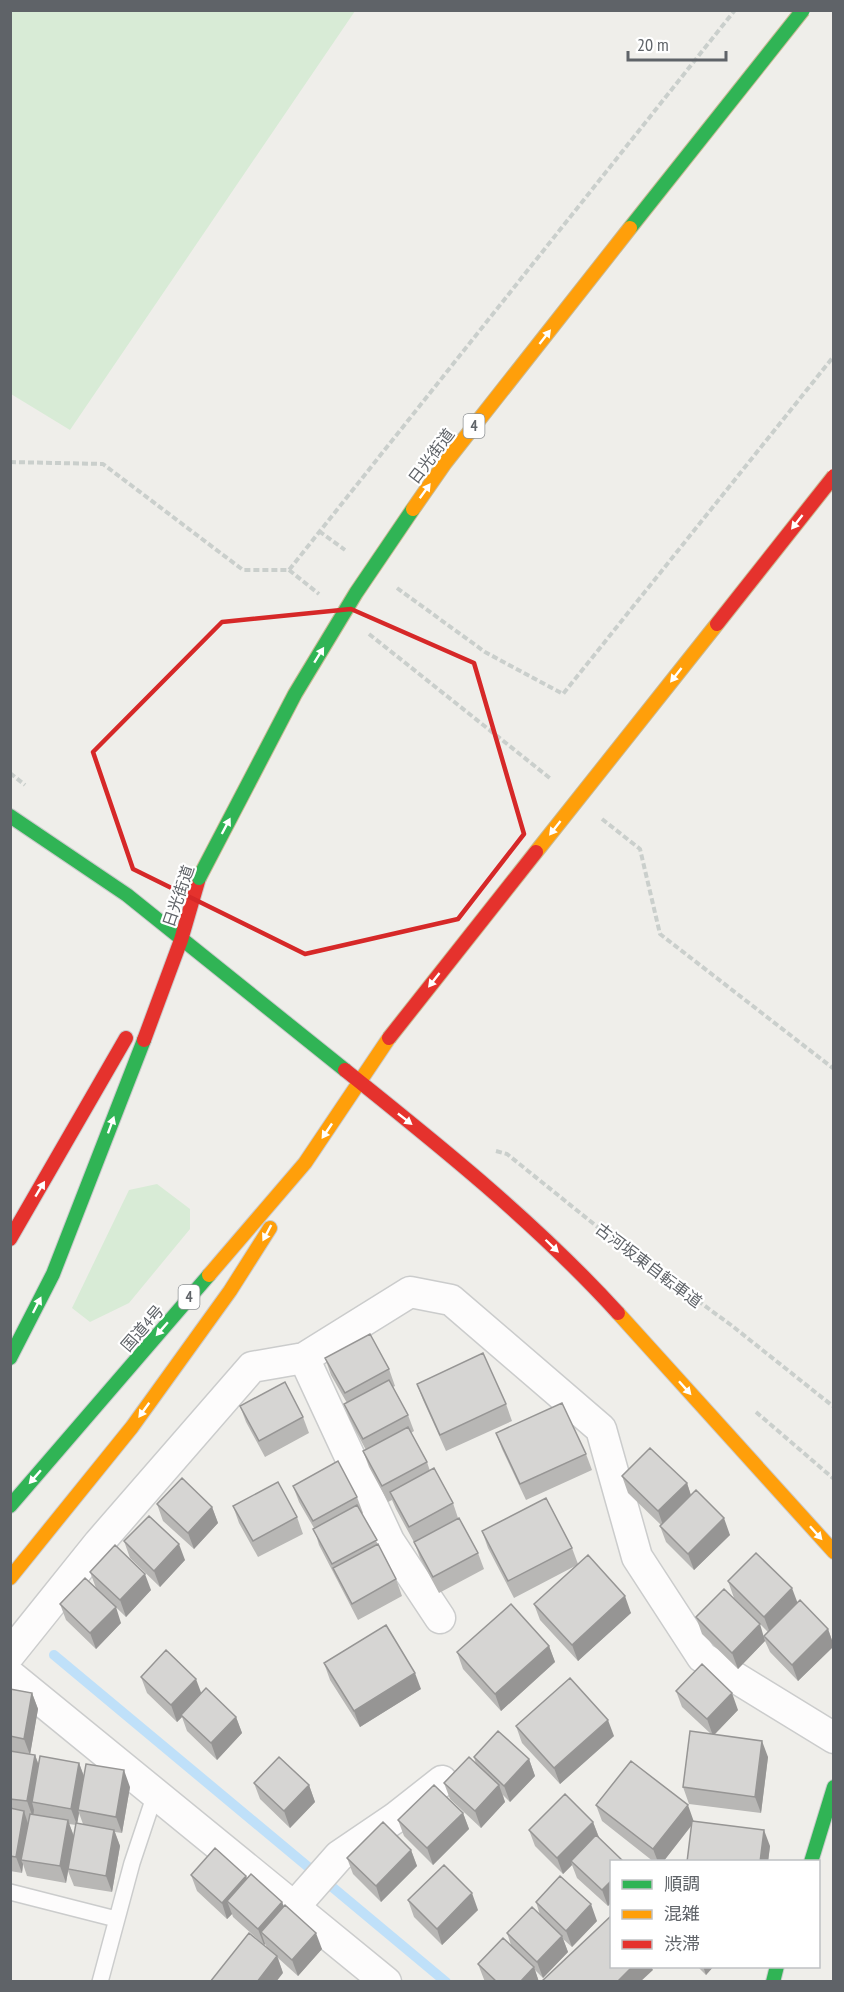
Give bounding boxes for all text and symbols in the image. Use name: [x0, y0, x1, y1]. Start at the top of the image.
scale bar: [628, 24, 726, 62]
text: 20 m: [637, 33, 669, 56]
one-way arrow: [538, 330, 550, 345]
road number: 4: [464, 414, 484, 438]
street label: 日光街道: [404, 424, 458, 488]
one-way arrow: [419, 484, 431, 500]
one-way arrow: [792, 514, 804, 529]
one-way arrow: [313, 647, 324, 663]
one-way arrow: [671, 667, 683, 682]
one-way arrow: [222, 818, 231, 835]
one-way arrow: [550, 820, 562, 835]
street label: 日光街道: [158, 862, 198, 930]
one-way arrow: [429, 973, 441, 988]
one-way arrow: [397, 1112, 413, 1125]
one-way arrow: [107, 1116, 117, 1134]
one-way arrow: [321, 1122, 333, 1138]
one-way arrow: [34, 1181, 45, 1197]
street label: 古河坂東自転車道: [592, 1218, 706, 1312]
one-way arrow: [262, 1225, 272, 1242]
one-way arrow: [544, 1239, 558, 1253]
road number: 4: [178, 1285, 200, 1309]
one-way arrow: [32, 1297, 42, 1314]
street label: 国道4号: [116, 1301, 168, 1355]
one-way arrow: [156, 1321, 169, 1336]
one-way arrow: [678, 1381, 692, 1395]
one-way arrow: [138, 1402, 150, 1418]
one-way arrow: [29, 1469, 42, 1484]
one-way arrow: [809, 1525, 822, 1540]
legend: [610, 1860, 820, 1968]
text: 順調: [664, 1872, 700, 1895]
text: 混雑: [664, 1902, 700, 1925]
text: 渋滞: [664, 1932, 700, 1955]

